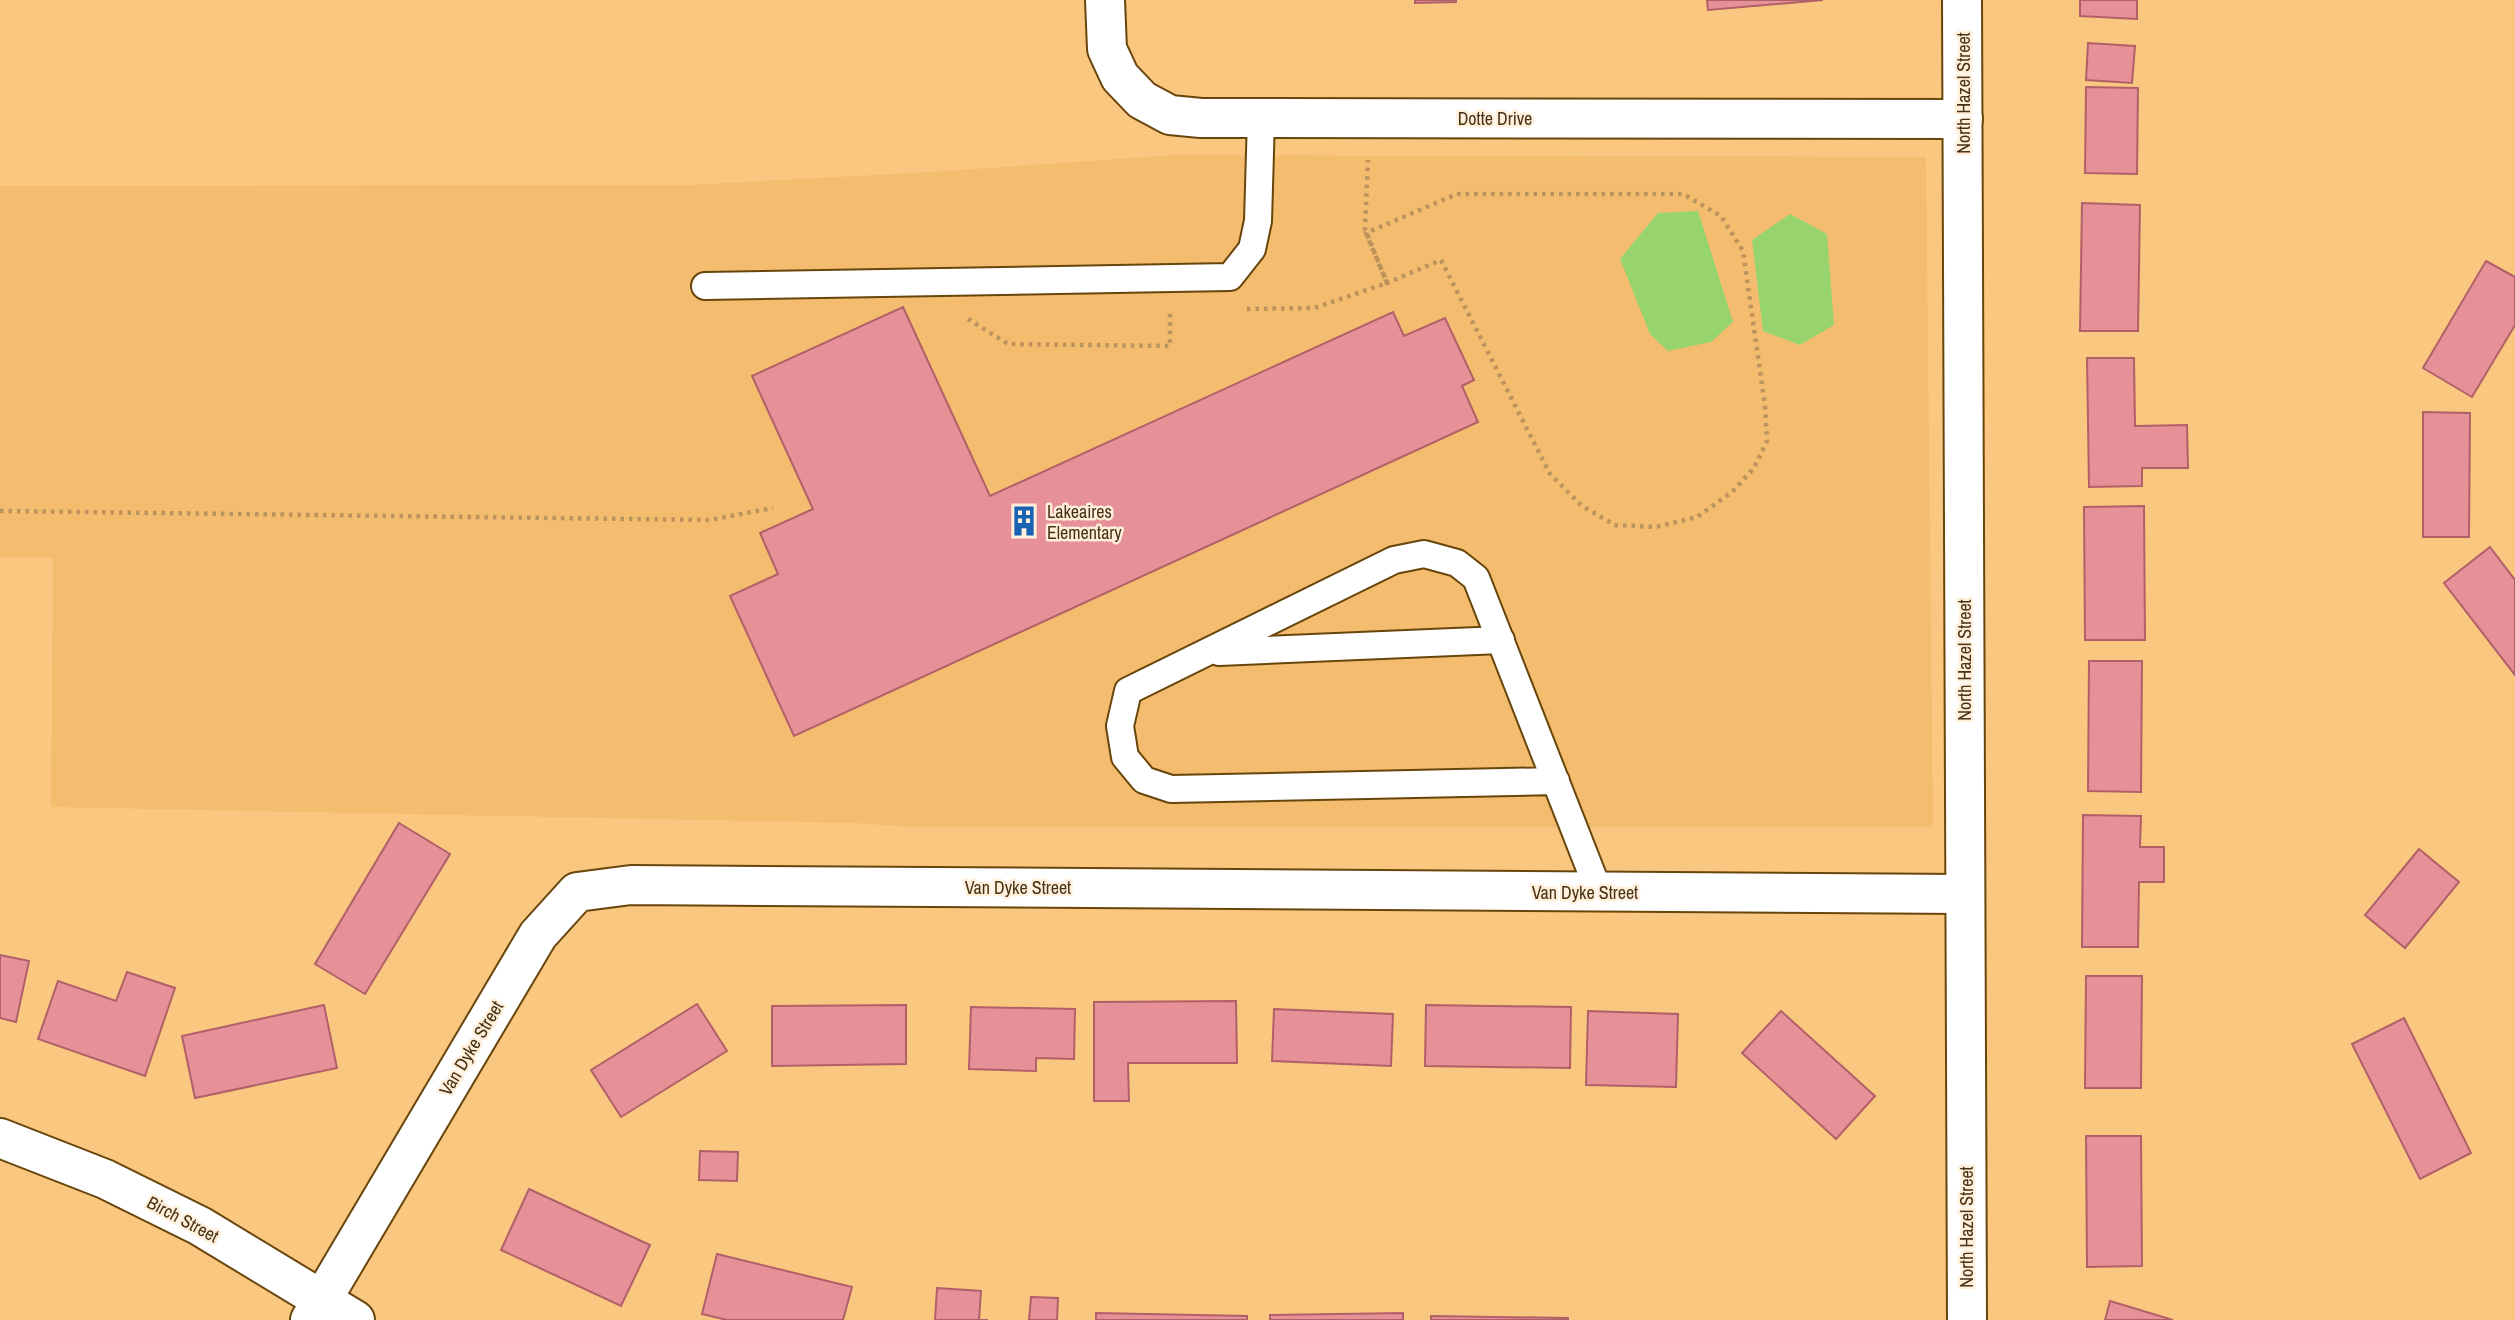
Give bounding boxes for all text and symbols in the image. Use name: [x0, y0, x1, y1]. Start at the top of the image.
street label: North Hazel Street: [1951, 32, 1976, 154]
street label: Dotte Drive: [1458, 106, 1532, 131]
place label: Lakeaires Elementary: [1047, 499, 1122, 545]
building icon: Lakeaires Elementary: [1007, 504, 1041, 538]
street label: North Hazel Street: [1952, 599, 1977, 721]
street label: Van Dyke Street: [965, 875, 1071, 900]
street label: Van Dyke Street: [1532, 880, 1638, 905]
street label: Van Dyke Street: [433, 996, 509, 1100]
street label: North Hazel Street: [1954, 1166, 1979, 1288]
street label: Birch Street: [143, 1190, 223, 1248]

